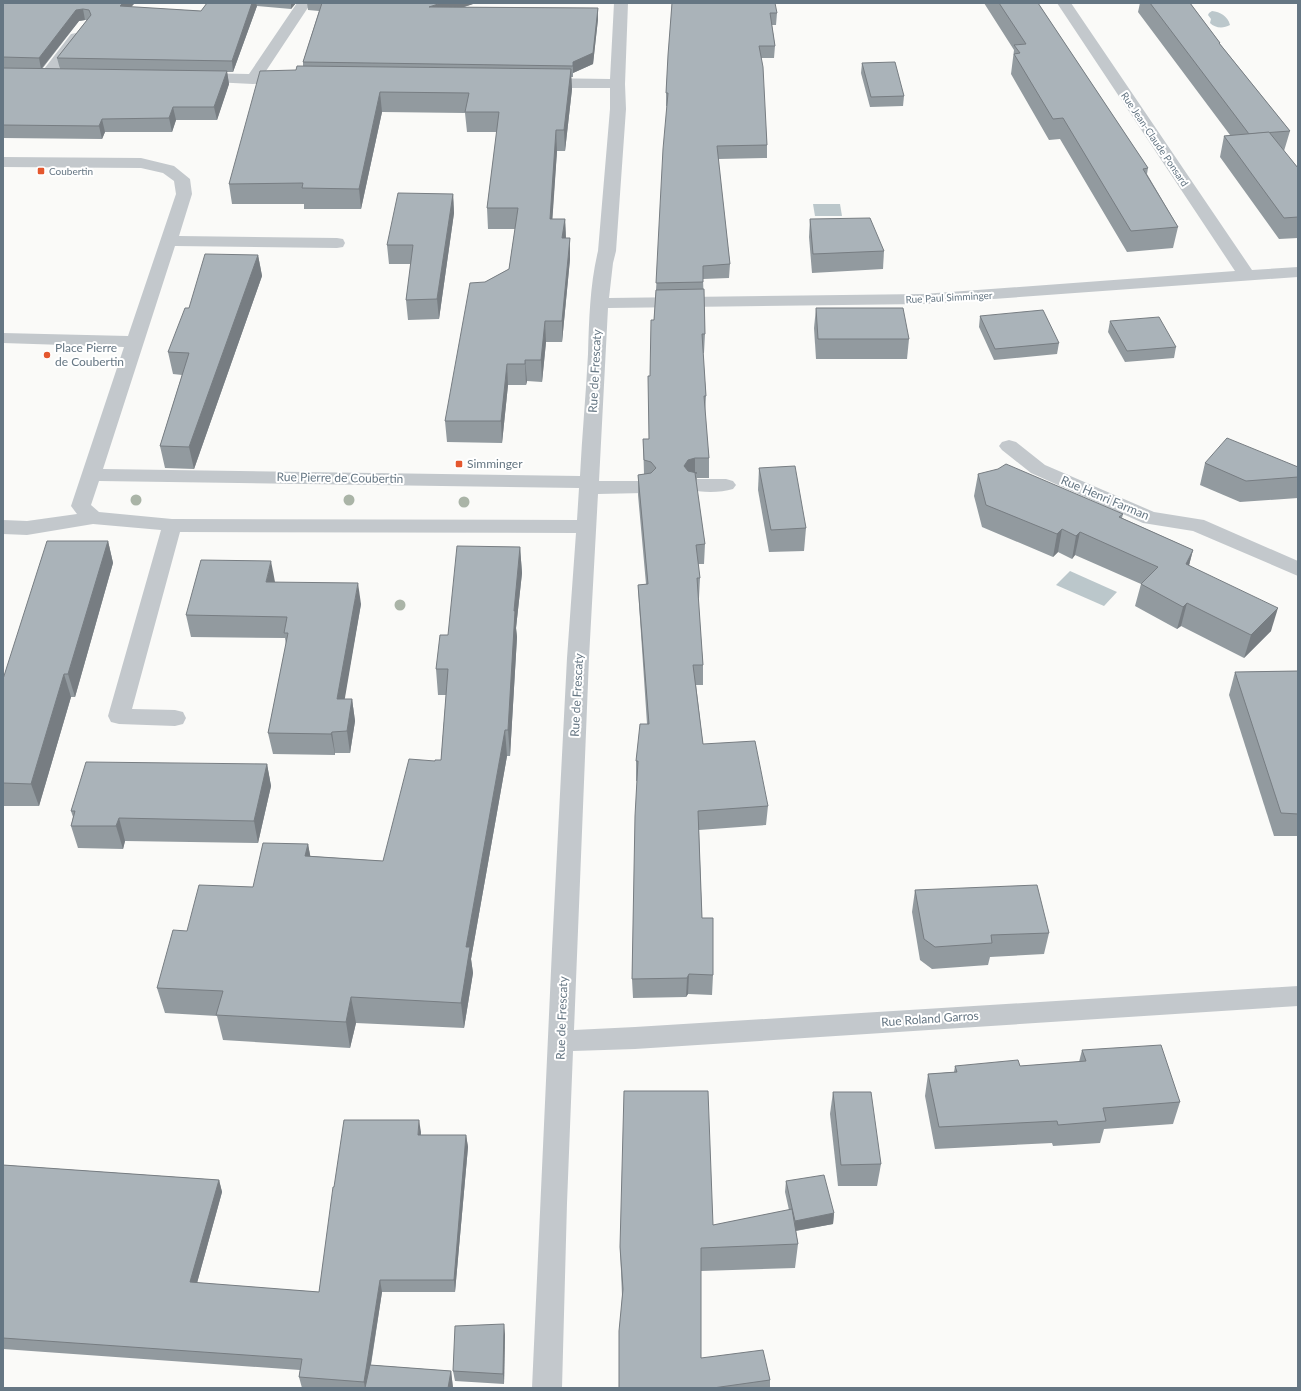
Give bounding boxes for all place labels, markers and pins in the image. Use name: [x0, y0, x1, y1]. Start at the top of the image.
place label: Coubertin: [49, 165, 93, 177]
marker: Coubertin: [36, 166, 46, 176]
place label: Place Pierre de Coubertin: [55, 340, 124, 369]
marker: Place Pierre de Coubertin: [42, 350, 52, 360]
place label: Simminger: [467, 456, 523, 471]
marker: Simminger: [454, 459, 464, 469]

